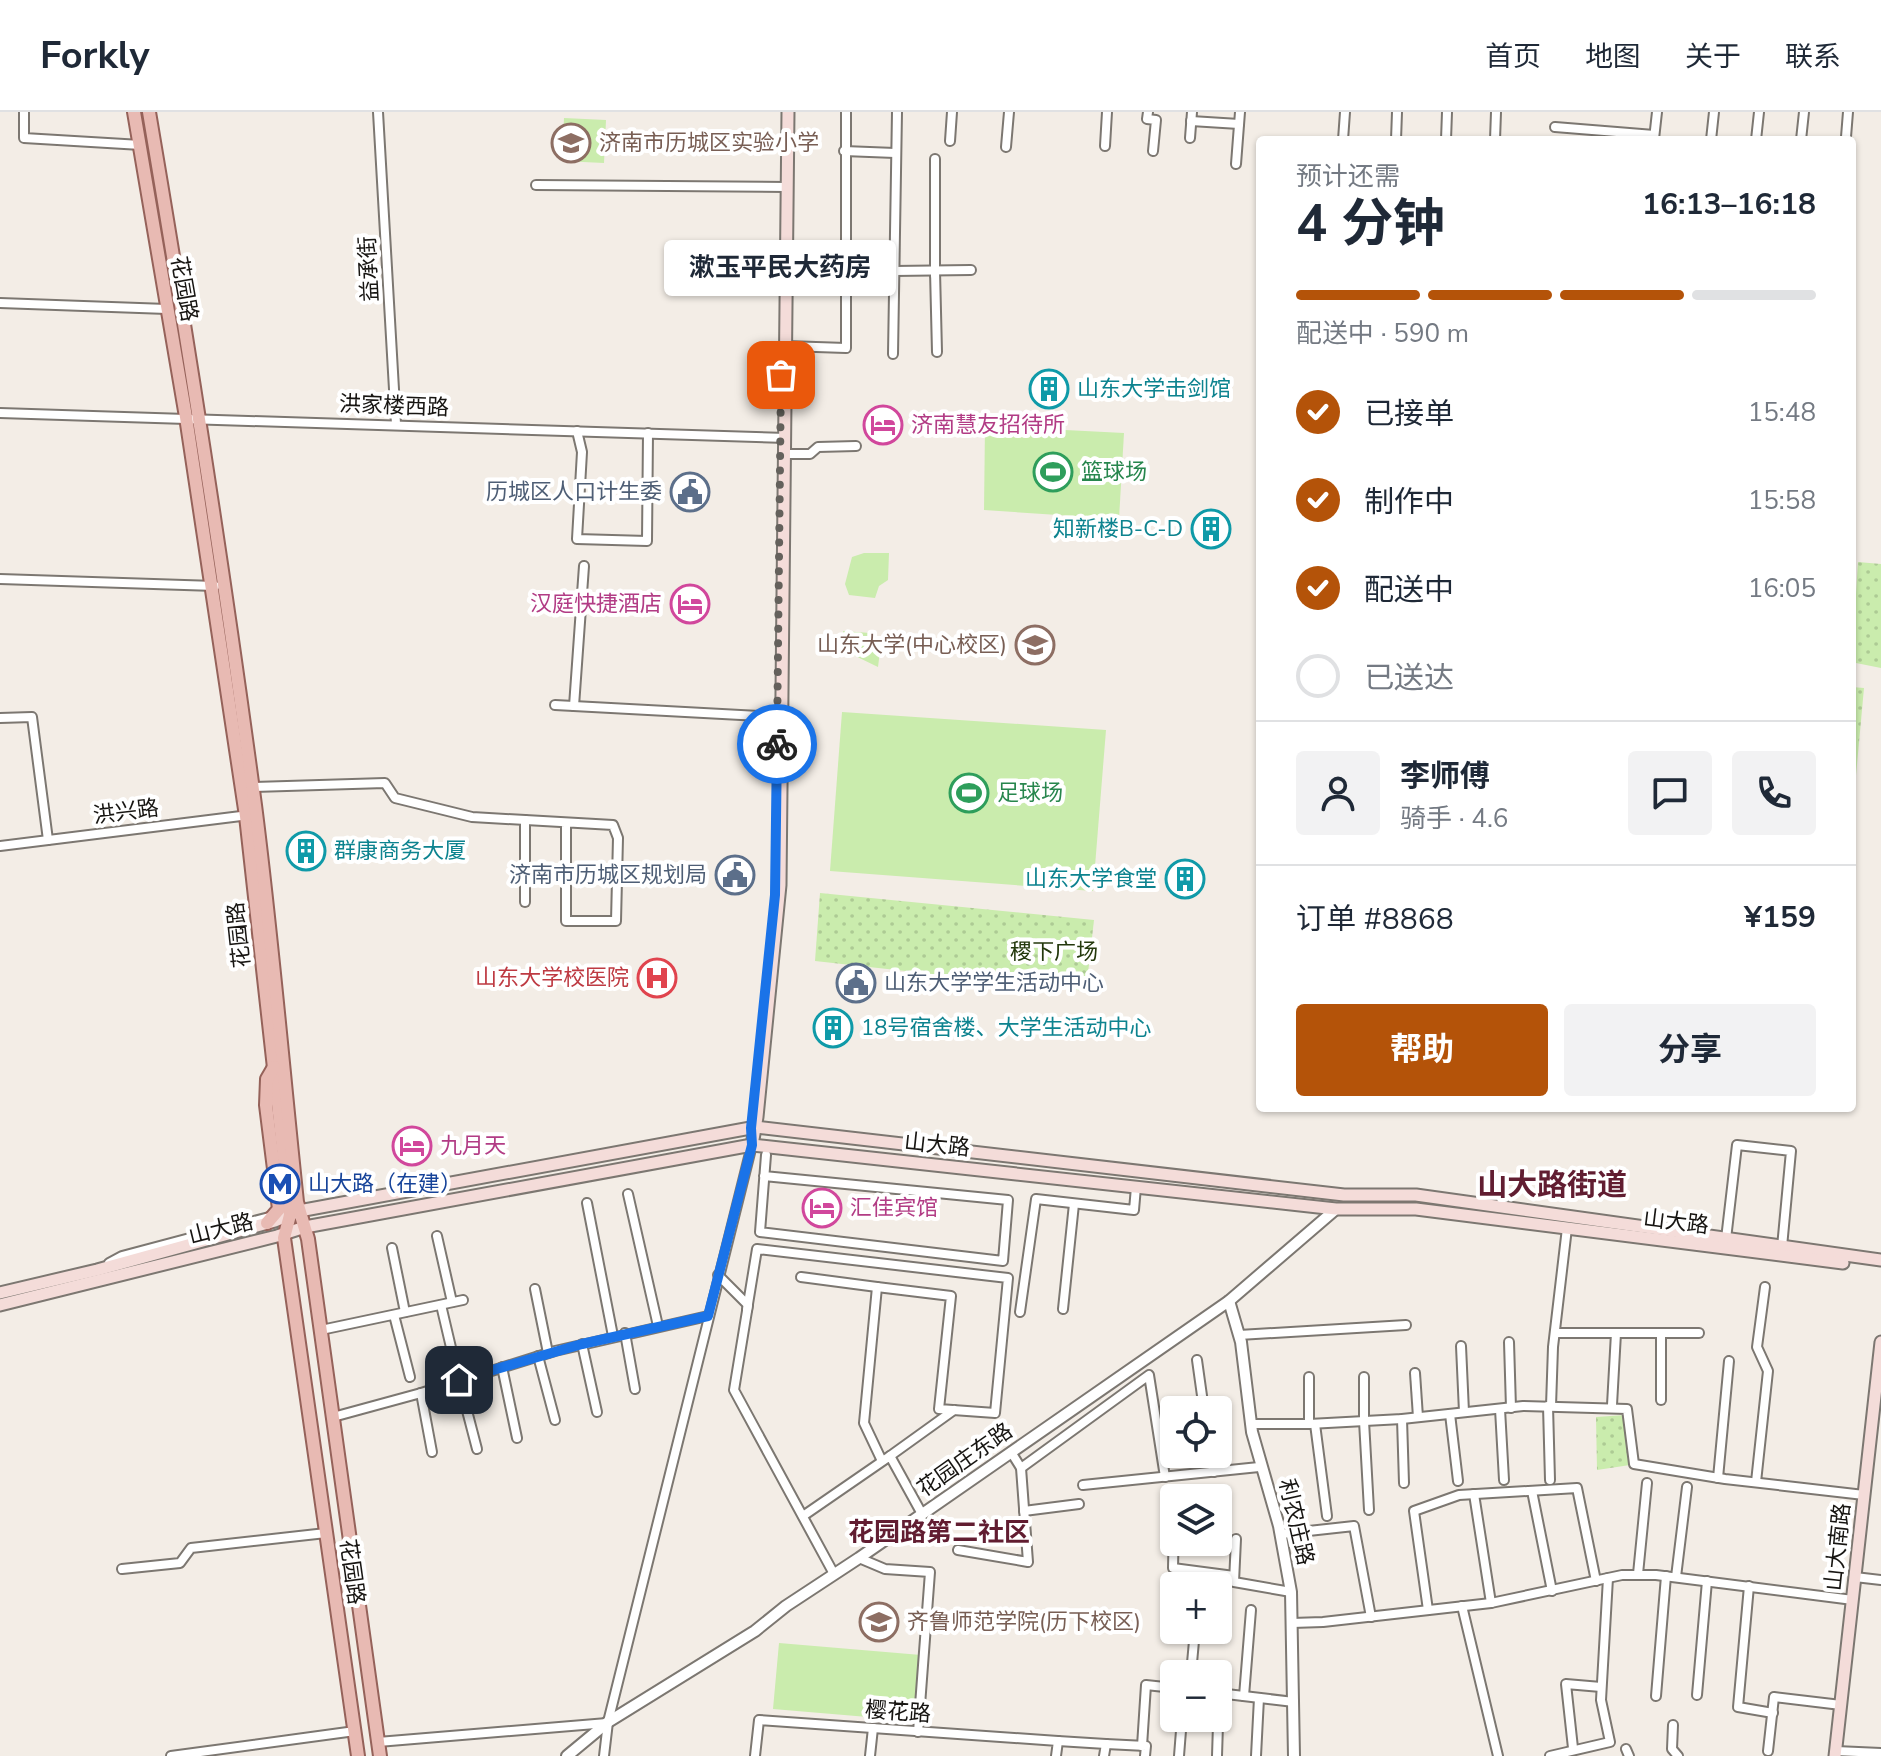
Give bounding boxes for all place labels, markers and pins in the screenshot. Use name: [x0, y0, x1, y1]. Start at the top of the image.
school or university icon: 济南市历城区实验小学: [550, 122, 592, 164]
place label: 济南市历城区实验小学: [599, 128, 819, 158]
callout: 漱玉平民大药房: [665, 239, 897, 295]
pin: [747, 341, 815, 409]
building icon: 山东大学击剑馆: [1028, 368, 1070, 410]
place label: 山东大学击剑馆: [1077, 374, 1231, 404]
hotel icon: 济南慧友招待所: [862, 404, 904, 446]
place label: 济南慧友招待所: [911, 410, 1065, 440]
sports icon: 篮球场: [1032, 451, 1074, 493]
place label: 篮球场: [1081, 457, 1147, 487]
public building icon: 历城区人口计生委: [669, 471, 711, 513]
place label: 历城区人口计生委: [486, 477, 662, 507]
building icon: 知新楼B-C-D: [1190, 508, 1232, 550]
place label: 知新楼B-C-D: [1053, 514, 1183, 544]
hotel icon: 汉庭快捷酒店: [669, 583, 711, 625]
place label: 汉庭快捷酒店: [530, 589, 662, 619]
school or university icon: 山东大学(中心校区): [1014, 624, 1056, 666]
place label: 山东大学(中心校区): [817, 630, 1007, 660]
sports icon: 足球场: [948, 772, 990, 814]
place label: 足球场: [997, 778, 1063, 808]
building icon: 群康商务大厦: [285, 830, 327, 872]
place label: 群康商务大厦: [334, 836, 466, 866]
public building icon: 济南市历城区规划局: [714, 854, 756, 896]
building icon: 山东大学食堂: [1164, 858, 1206, 900]
place label: 济南市历城区规划局: [509, 860, 707, 890]
place label: 山东大学食堂: [1025, 864, 1157, 894]
hospital icon: 山东大学校医院: [636, 957, 678, 999]
public building icon: 山东大学学生活动中心: [835, 962, 877, 1004]
place label: 山东大学校医院: [475, 963, 629, 993]
place label: 山东大学学生活动中心: [884, 968, 1104, 998]
building icon: 18号宿舍楼、大学生活动中心: [812, 1007, 854, 1049]
place label: 18号宿舍楼、大学生活动中心: [861, 1013, 1151, 1043]
hotel icon: 九月天: [391, 1125, 433, 1167]
place label: 九月天: [440, 1131, 506, 1161]
metro station icon: 山大路（在建）: [259, 1163, 301, 1205]
place label: 山大路（在建）: [308, 1169, 462, 1199]
hotel icon: 汇佳宾馆: [801, 1187, 843, 1229]
place label: 汇佳宾馆: [850, 1193, 938, 1223]
pin: [425, 1346, 493, 1414]
school or university icon: 齐鲁师范学院(历下校区): [858, 1601, 900, 1643]
place label: 齐鲁师范学院(历下校区): [907, 1607, 1141, 1637]

